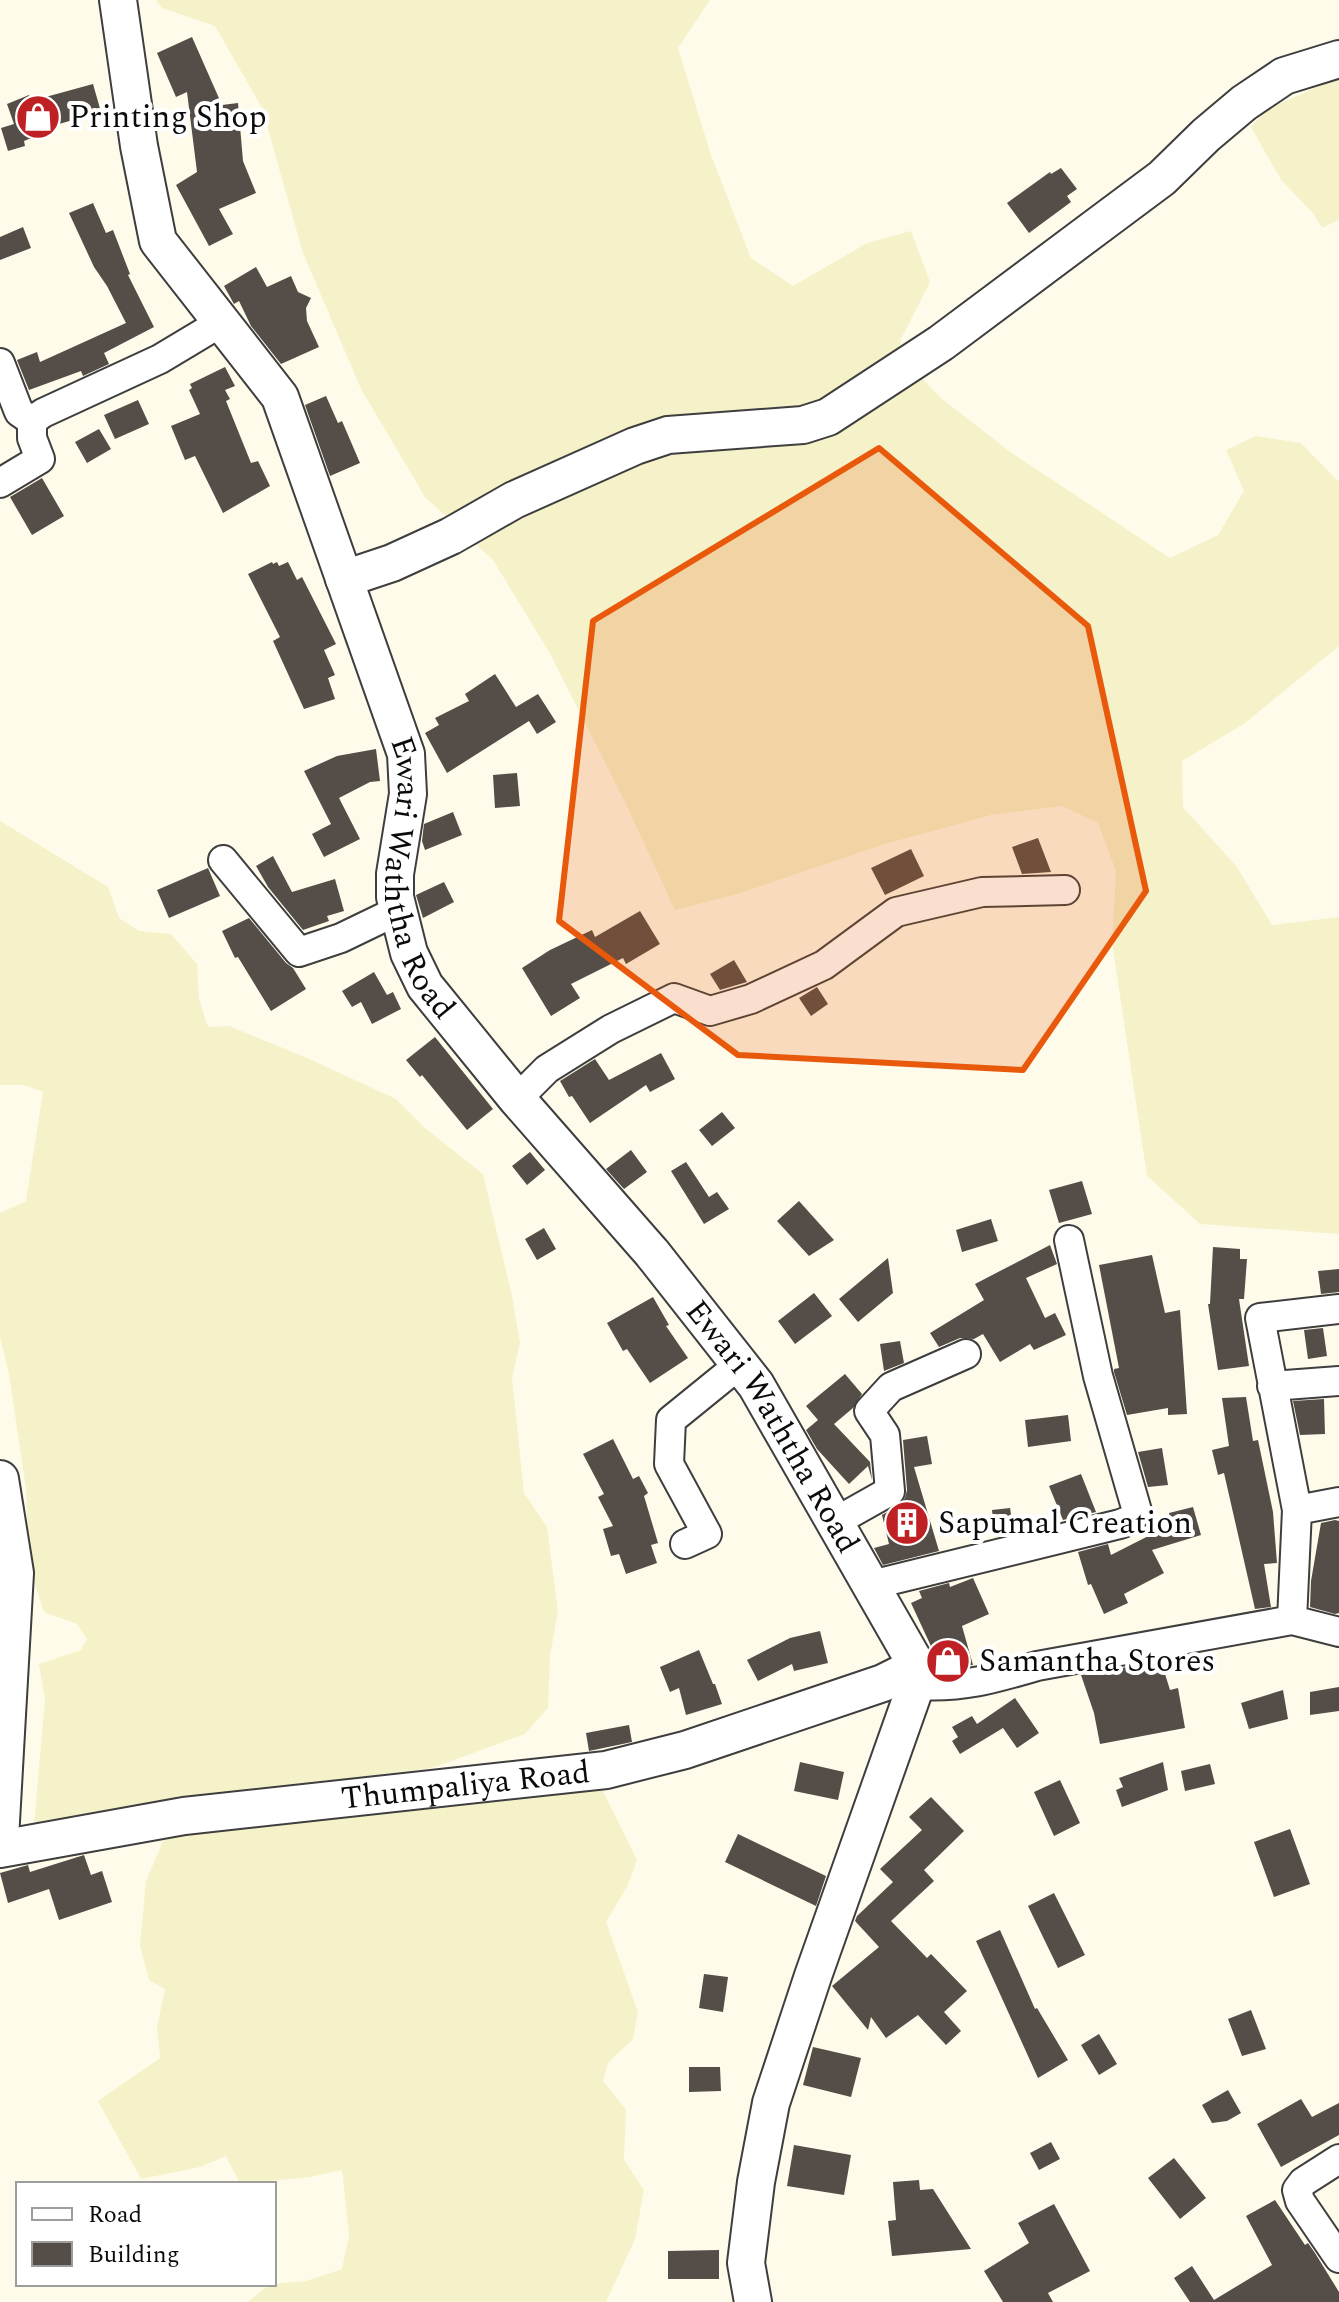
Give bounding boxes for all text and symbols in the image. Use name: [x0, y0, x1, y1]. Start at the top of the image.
shop icon: Printing Shop: [14, 93, 62, 141]
place label: Printing Shop: [69, 93, 267, 142]
street label: Ewari Waththa Road: [371, 729, 467, 1030]
street label: Ewari Waththa Road: [673, 1289, 872, 1563]
building icon: Sapumal Creation: [883, 1499, 931, 1547]
place label: Sapumal Creation: [938, 1499, 1192, 1548]
shop icon: Samantha Stores: [924, 1637, 972, 1685]
place label: Samantha Stores: [979, 1637, 1215, 1686]
street label: Thumpaliya Road: [338, 1747, 592, 1823]
legend: [16, 2182, 276, 2286]
text: Road: [88, 2197, 142, 2233]
text: Building: [88, 2237, 180, 2273]

